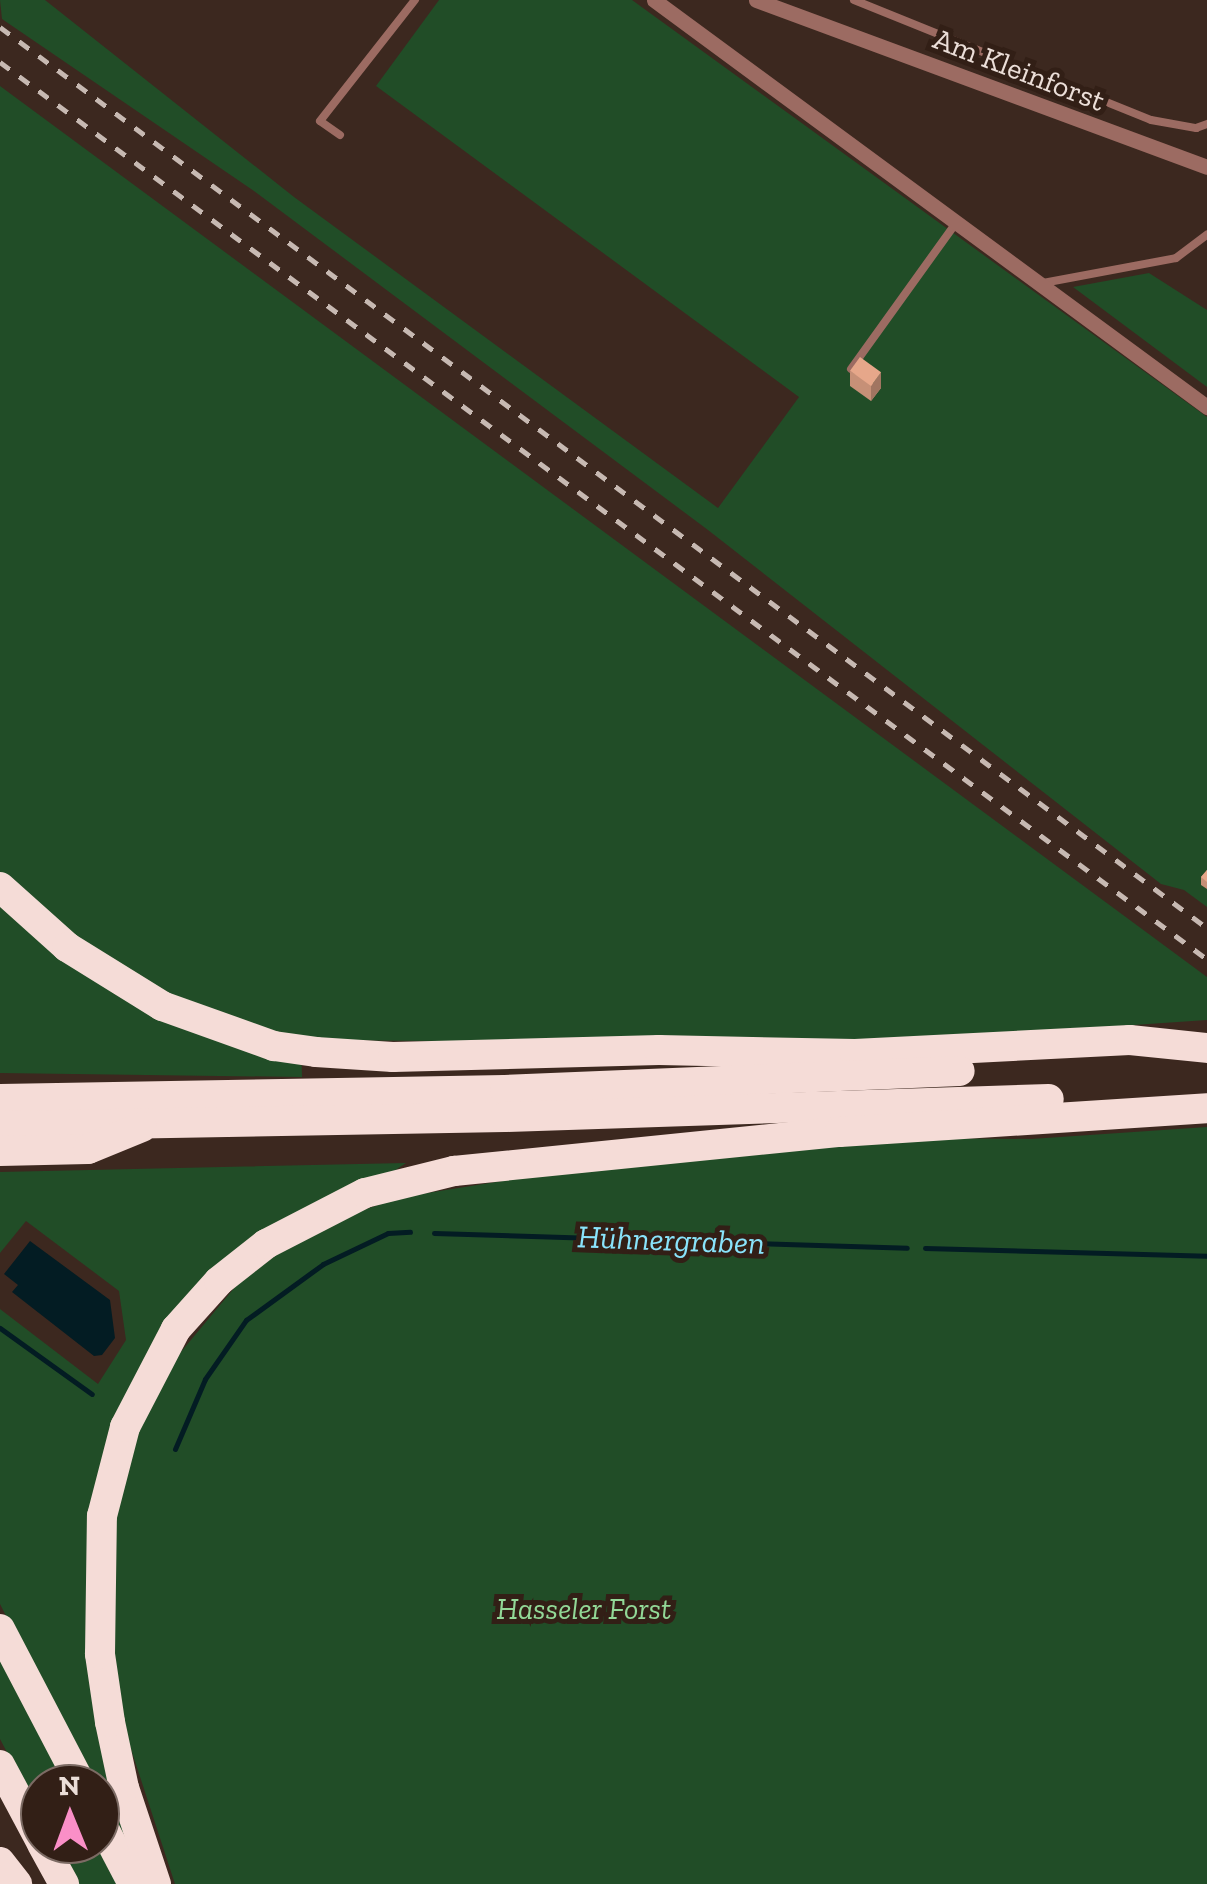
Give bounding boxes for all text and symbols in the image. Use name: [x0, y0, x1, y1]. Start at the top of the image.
street label: Am Kleinforst: [928, 21, 1110, 119]
water label: Hühnergraben: [577, 1218, 765, 1262]
park label: Hasseler Forst: [496, 1591, 672, 1627]
north arrow: [20, 1764, 120, 1864]
text: N: [59, 1769, 80, 1802]

